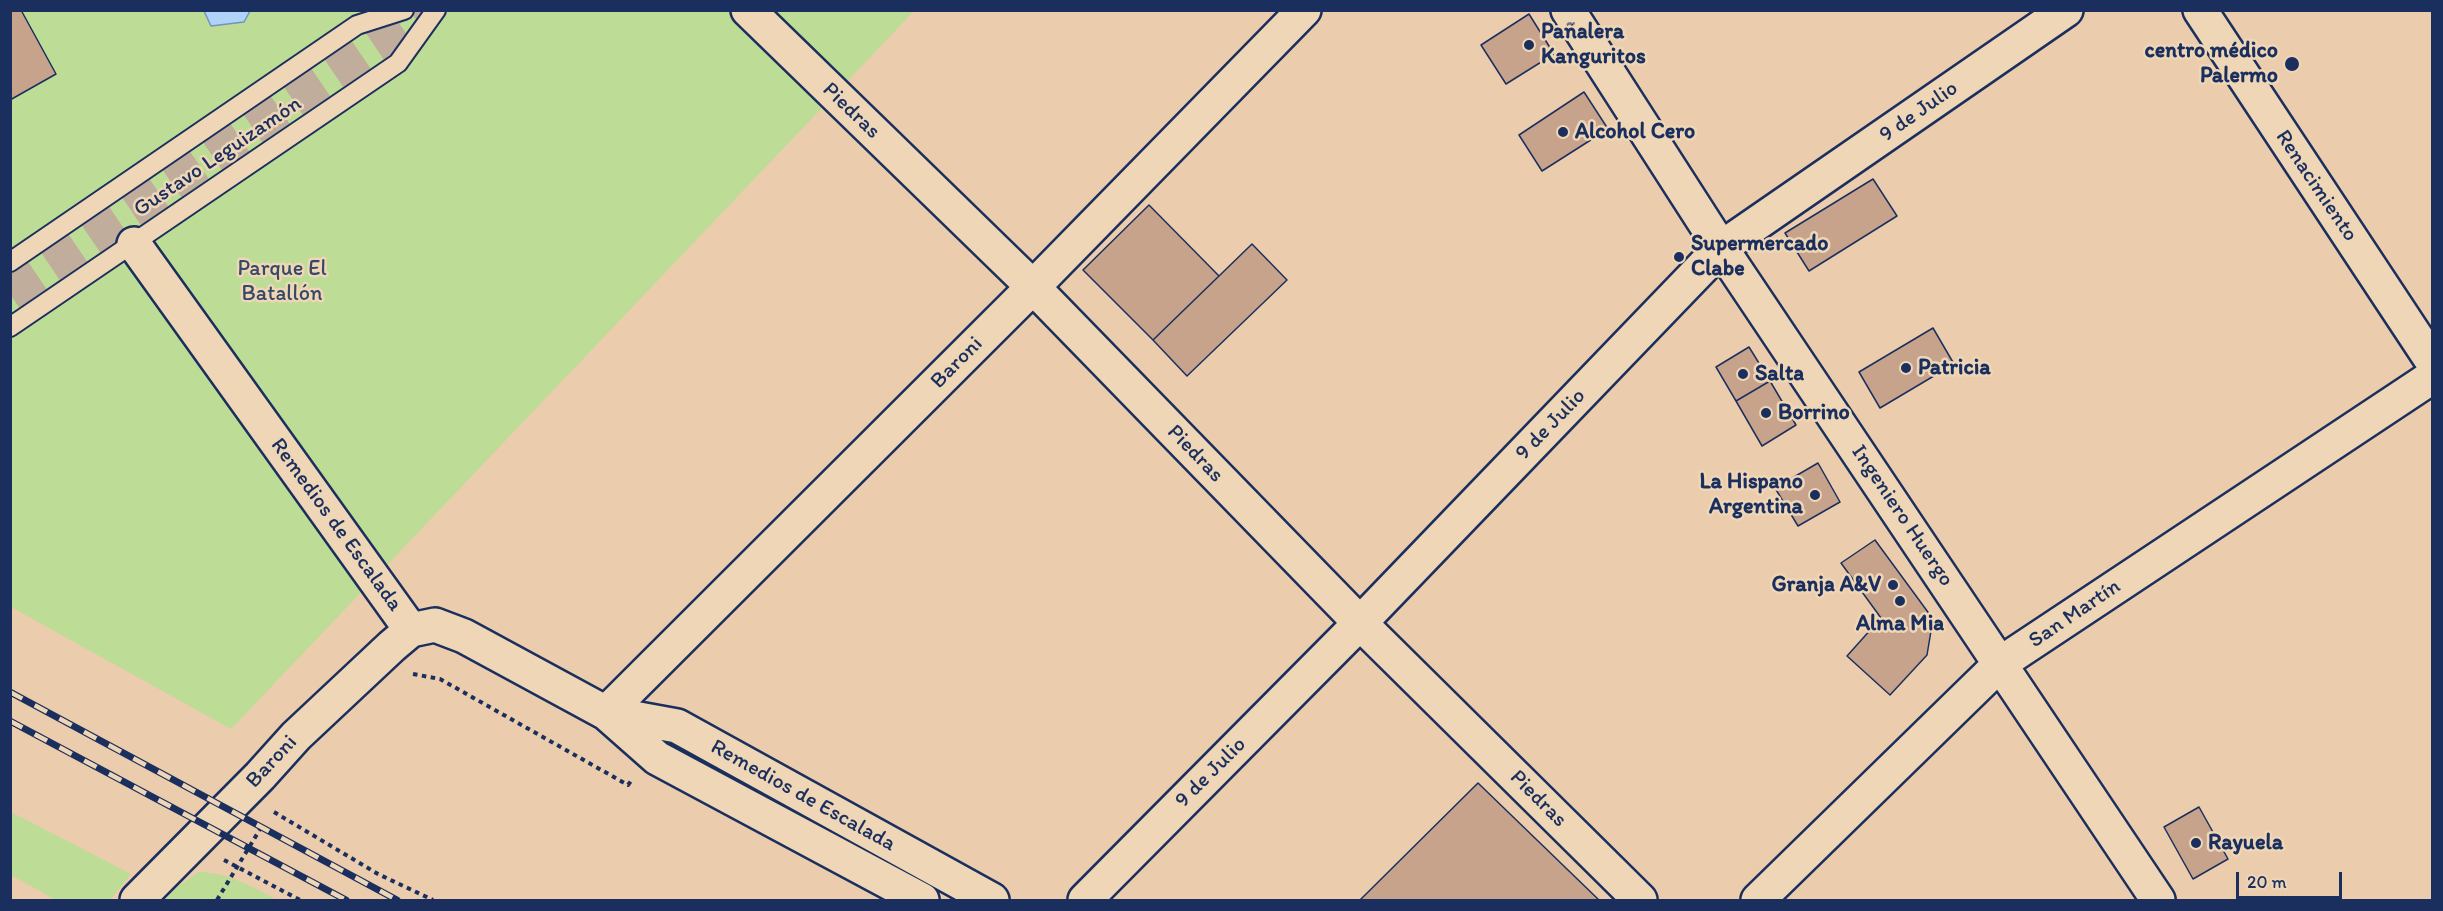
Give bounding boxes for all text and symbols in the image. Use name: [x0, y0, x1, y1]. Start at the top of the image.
place label: Pañalera Kanguritos: [1541, 19, 1646, 70]
marker: Pañalera Kanguritos: [1522, 38, 1536, 52]
place label: centro médico Palermo: [2144, 38, 2278, 90]
marker: centro médico Palermo: [2283, 55, 2301, 73]
street label: 9 de Julio: [1875, 75, 1963, 149]
street label: Piedras: [817, 77, 885, 145]
street label: Gustavo Leguizamón: [129, 91, 307, 223]
place label: Alcohol Cero: [1575, 119, 1695, 145]
marker: Alcohol Cero: [1556, 125, 1570, 139]
street label: Renacimiento: [2269, 125, 2363, 247]
place label: Supermercado Clabe: [1691, 231, 1828, 282]
marker: Supermercado Clabe: [1672, 250, 1686, 264]
park label: Parque El Batallón: [237, 256, 327, 308]
street label: Baroni: [925, 331, 989, 395]
place label: Patricia: [1918, 355, 1991, 381]
place label: Salta: [1755, 361, 1804, 387]
marker: Patricia: [1899, 361, 1913, 375]
marker: Salta: [1736, 367, 1750, 381]
street label: 9 de Julio: [1510, 384, 1592, 466]
place label: Borrino: [1778, 400, 1850, 426]
marker: Borrino: [1759, 406, 1773, 420]
street label: Piedras: [1161, 420, 1229, 488]
street label: Remedios de Escalada: [264, 433, 408, 617]
street label: Ingeniero Huergo: [1845, 440, 1959, 592]
place label: La Hispano Argentina: [1700, 469, 1803, 520]
marker: La Hispano Argentina: [1808, 488, 1822, 502]
place label: Granja A&V: [1771, 572, 1881, 598]
street label: San Martín: [2024, 574, 2126, 654]
marker: Granja A&V: [1886, 578, 1900, 592]
marker: Alma Mia: [1893, 594, 1907, 608]
place label: Alma Mia: [1856, 611, 1944, 637]
street label: Baroni: [241, 730, 303, 794]
street label: 9 de Julio: [1170, 732, 1252, 814]
street label: Remedios de Escalada: [706, 734, 900, 858]
street label: Piedras: [1504, 765, 1572, 833]
place label: Rayuela: [2208, 830, 2283, 856]
marker: Rayuela: [2189, 836, 2203, 850]
scale bar: [2239, 860, 2346, 898]
text: 20 m: [2247, 871, 2287, 893]

